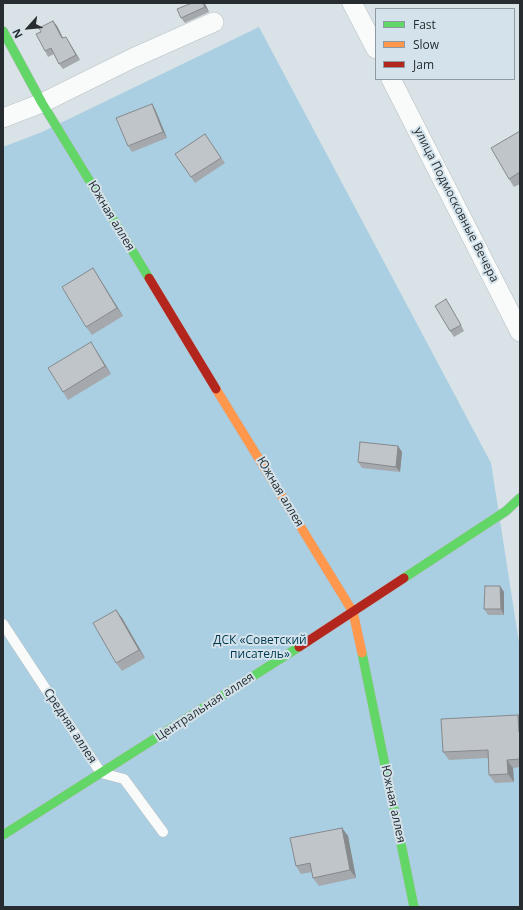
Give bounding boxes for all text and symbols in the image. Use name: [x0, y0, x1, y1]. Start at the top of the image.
north arrow: [8, 8, 48, 48]
legend: [375, 8, 515, 80]
text: Fast: [413, 16, 436, 33]
text: N: [8, 26, 26, 41]
text: Slow: [413, 36, 439, 53]
text: Jam: [413, 56, 434, 73]
street label: улица Подмосковные Вечера: [411, 125, 501, 285]
street label: Южная аллея: [84, 178, 138, 254]
street label: Южная аллея: [253, 454, 307, 530]
park label: ДСК «Советский писатель»: [213, 634, 307, 662]
street label: Центральная аллея: [153, 670, 257, 744]
street label: Средняя аллея: [40, 686, 100, 766]
street label: Южная аллея: [378, 764, 408, 844]

